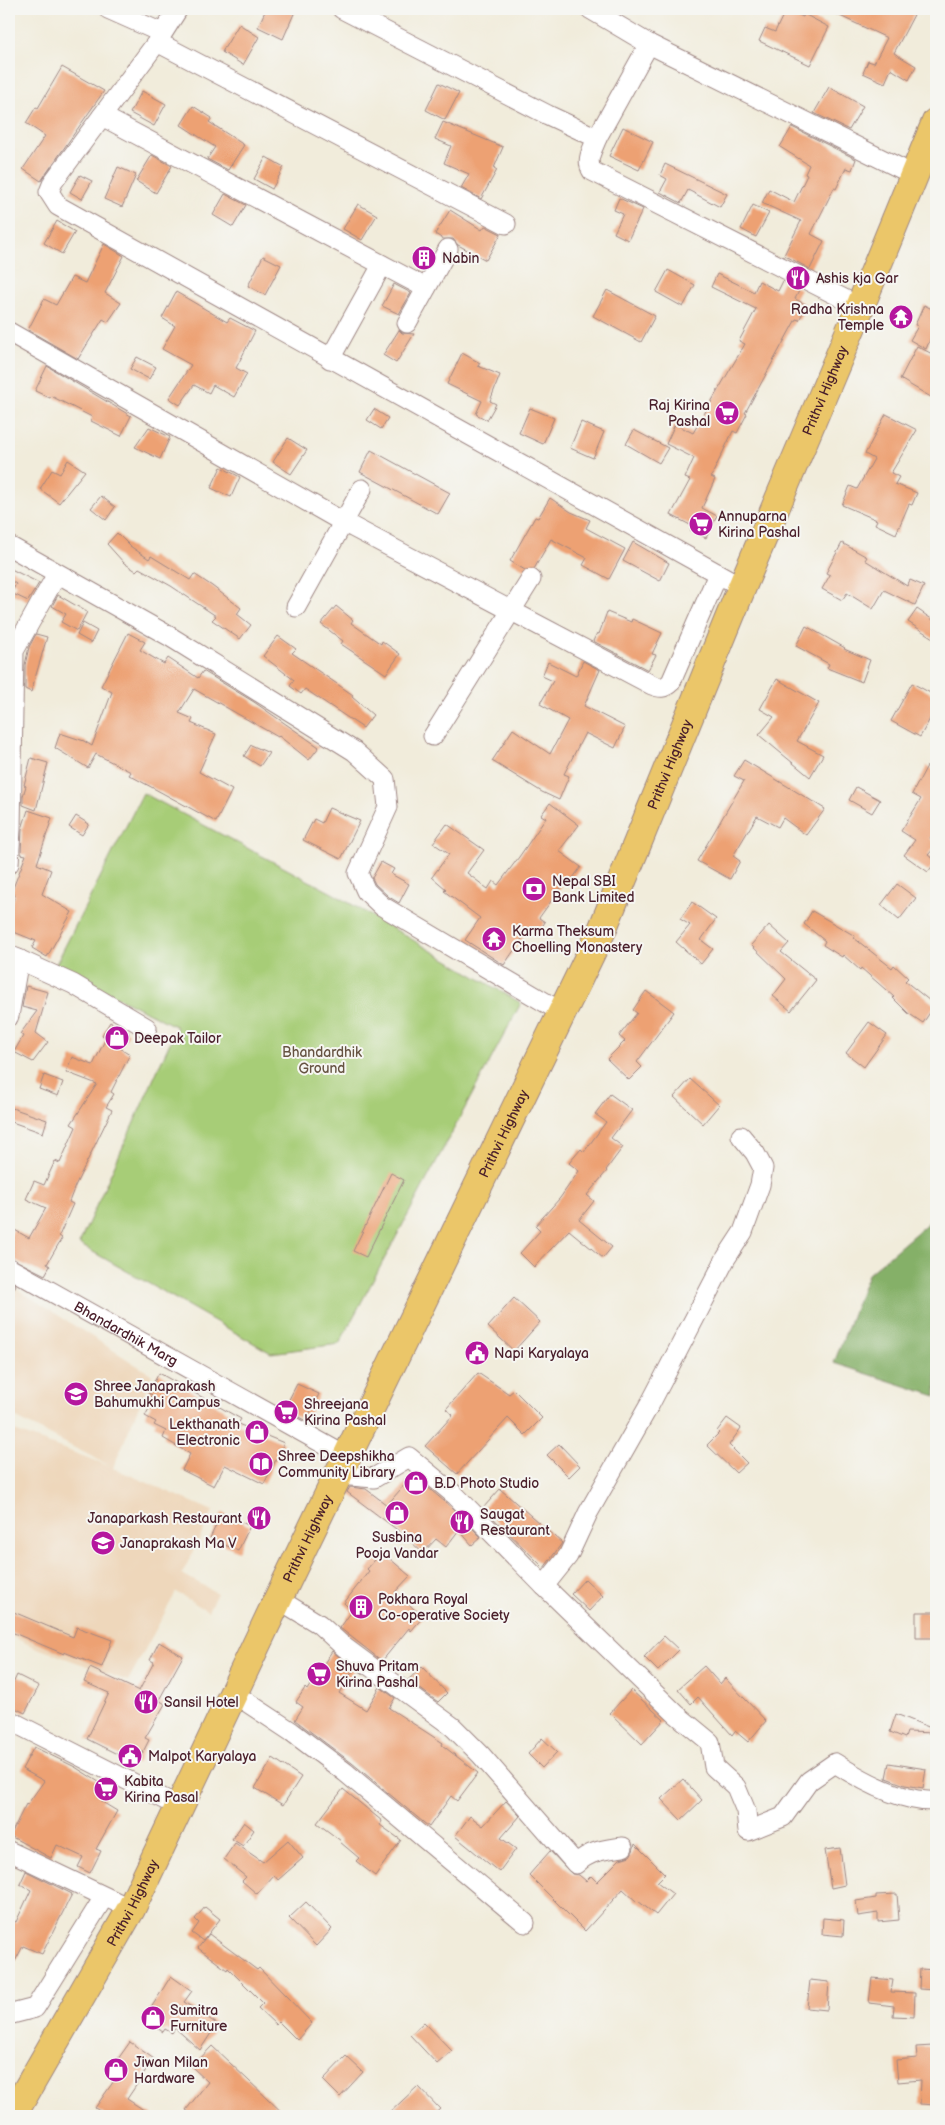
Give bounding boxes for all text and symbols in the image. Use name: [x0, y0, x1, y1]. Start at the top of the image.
building icon: Nabin: [411, 245, 437, 271]
place label: Nabin: [442, 250, 480, 267]
restaurant icon: Ashis kja Gar: [785, 265, 811, 291]
place label: Ashis kja Gar: [816, 270, 899, 287]
place label: Radha Krishna Temple: [791, 301, 884, 334]
temple icon: Radha Krishna Temple: [888, 304, 914, 330]
street label: Prithvi Highway: [798, 342, 852, 438]
place label: Raj Kirina Pashal: [649, 397, 710, 430]
supermarket icon: Raj Kirina Pashal: [714, 400, 740, 426]
place label: Annuparna Kirina Pashal: [718, 508, 800, 541]
supermarket icon: Annuparna Kirina Pashal: [688, 511, 714, 537]
street label: Prithvi Highway: [644, 716, 696, 812]
place label: Nepal SBI Bank Limited: [552, 873, 634, 906]
bank icon: Nepal SBI Bank Limited: [521, 876, 547, 902]
place label: Karma Theksum Choelling Monastery: [512, 923, 643, 956]
temple icon: Karma Theksum Choelling Monastery: [481, 926, 507, 952]
shop icon: Deepak Tailor: [104, 1025, 130, 1051]
place label: Deepak Tailor: [134, 1030, 222, 1047]
park label: Bhandardhik Ground: [282, 1044, 362, 1077]
street label: Prithvi Highway: [475, 1086, 532, 1180]
street label: Bhandardhik Marg: [71, 1298, 181, 1369]
public building icon: Napi Karyalaya: [464, 1340, 490, 1366]
place label: Napi Karyalaya: [494, 1345, 589, 1362]
place label: Shree Janaprakash Bahumukhi Campus: [94, 1378, 220, 1411]
school or university icon: Shree Janaprakash Bahumukhi Campus: [63, 1381, 89, 1407]
place label: Shreejana Kirina Pashal: [304, 1396, 386, 1429]
supermarket icon: Shreejana Kirina Pashal: [273, 1399, 299, 1425]
place label: Lekthanath Electronic: [169, 1416, 240, 1449]
shop icon: Lekthanath Electronic: [244, 1419, 270, 1445]
place label: Shree Deepshikha Community Library: [278, 1448, 396, 1481]
library icon: Shree Deepshikha Community Library: [248, 1451, 274, 1477]
shop icon: B.D Photo Studio: [403, 1470, 429, 1496]
place label: B.D Photo Studio: [434, 1475, 539, 1492]
street label: Prithvi Highway: [279, 1491, 336, 1585]
shop icon: Susbina Pooja Vandar: [384, 1500, 410, 1526]
restaurant icon: Janaparkash Restaurant: [246, 1505, 272, 1531]
place label: Saugat Restaurant: [480, 1506, 550, 1539]
restaurant icon: Saugat Restaurant: [449, 1509, 475, 1535]
place label: Janaparkash Restaurant: [87, 1510, 243, 1527]
place label: Susbina Pooja Vandar: [356, 1529, 439, 1562]
school or university icon: Janaprakash Ma V: [90, 1530, 116, 1556]
place label: Janaprakash Ma V: [120, 1535, 237, 1552]
place label: Pokhara Royal Co-operative Society: [378, 1591, 510, 1624]
building icon: Pokhara Royal Co-operative Society: [348, 1594, 374, 1620]
place label: Shuva Pritam Kirina Pashal: [336, 1658, 419, 1691]
supermarket icon: Shuva Pritam Kirina Pashal: [306, 1661, 332, 1687]
restaurant icon: Sansil Hotel: [133, 1689, 159, 1715]
place label: Sansil Hotel: [164, 1694, 239, 1711]
public building icon: Malpot Karyalaya: [117, 1743, 143, 1769]
place label: Malpot Karyalaya: [148, 1748, 256, 1765]
place label: Kabita Kirina Pasal: [124, 1773, 198, 1806]
supermarket icon: Kabita Kirina Pasal: [93, 1776, 119, 1802]
street label: Prithvi Highway: [103, 1856, 162, 1949]
place label: Sumitra Furniture: [170, 2002, 227, 2035]
shop icon: Sumitra Furniture: [140, 2005, 166, 2031]
place label: Jiwan Milan Hardware: [134, 2054, 208, 2087]
shop icon: Jiwan Milan Hardware: [103, 2057, 129, 2083]

